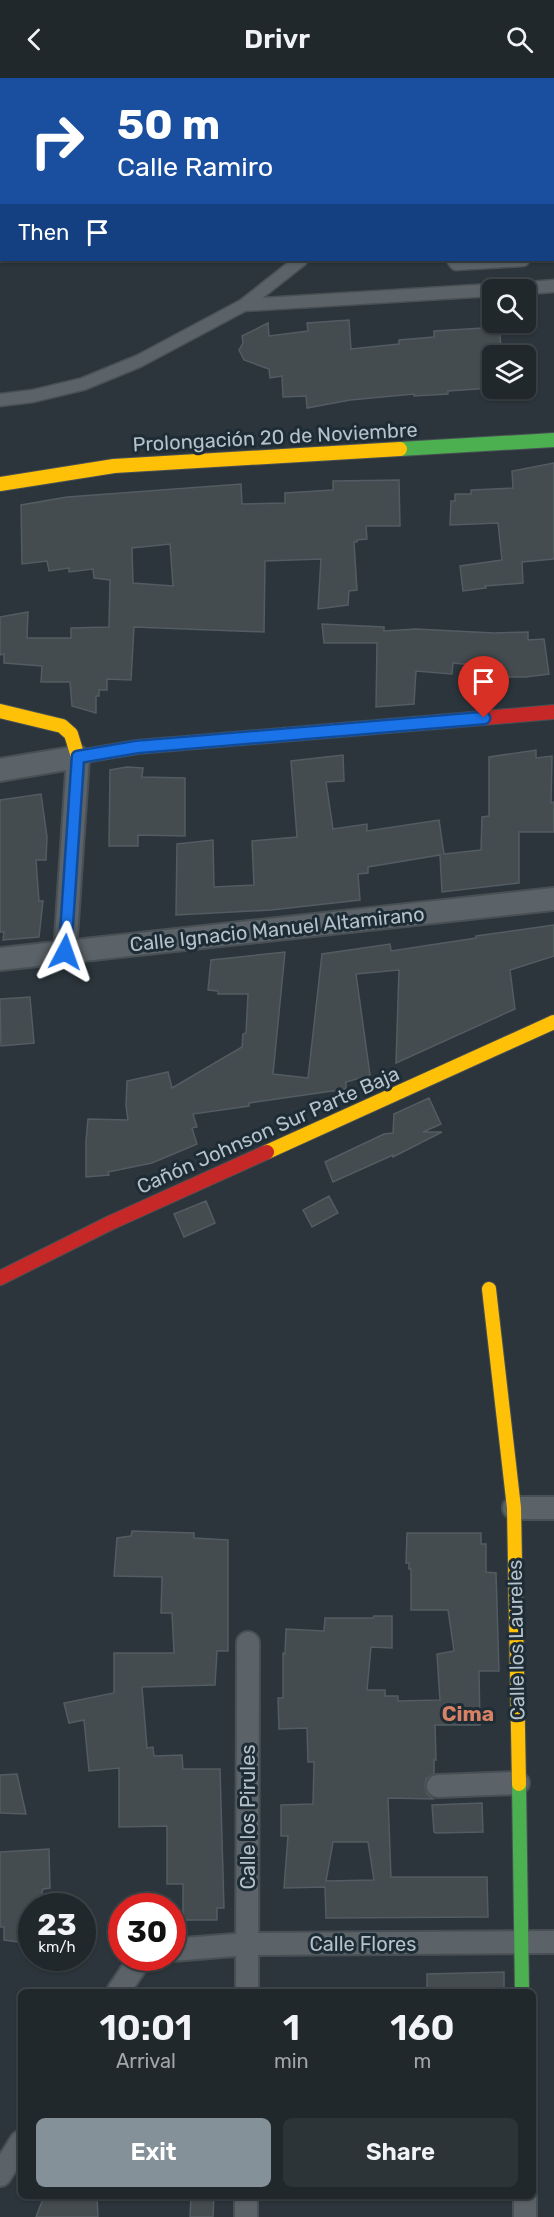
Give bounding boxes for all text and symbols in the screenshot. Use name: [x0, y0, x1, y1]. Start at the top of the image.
icon: back: [18, 23, 51, 56]
text: Drivr: [244, 23, 310, 55]
icon: search: [503, 23, 536, 56]
text: 50 m: [117, 100, 220, 150]
icon: right: [18, 102, 96, 180]
text: Calle Ramiro: [117, 151, 273, 183]
icon: arrive: [81, 216, 114, 249]
text: Then: [18, 219, 69, 246]
map controls: [482, 279, 536, 399]
button: search: [482, 279, 536, 333]
button: layers: [482, 345, 536, 399]
street label: Prolongación 20 de Noviembre: [132, 418, 418, 456]
pin: [458, 656, 509, 718]
icon: arrive: [467, 665, 500, 698]
street label: Calle Ignacio Manuel Altamirano: [128, 902, 426, 956]
position arrow: [33, 920, 97, 984]
street label: Cañón Johnson Sur Parte Baja: [133, 1061, 403, 1199]
street label: Calle los Laureles: [503, 1559, 529, 1721]
district label: Cima: [442, 1701, 494, 1726]
street label: Calle los Pirules: [236, 1744, 260, 1890]
speed limit sign: 30: [108, 1893, 186, 1971]
text: 23: [37, 1907, 77, 1943]
street label: Calle Flores: [309, 1932, 417, 1956]
text: km/h: [38, 1938, 76, 1956]
text: 10:01: [100, 2006, 192, 2049]
text: 1: [283, 2006, 300, 2049]
text: 160: [390, 2006, 454, 2049]
text: Arrival: [116, 2049, 176, 2073]
text: min: [274, 2049, 309, 2073]
text: m: [413, 2049, 431, 2073]
button: Exit: [36, 2118, 271, 2187]
button: Share: [283, 2118, 518, 2187]

